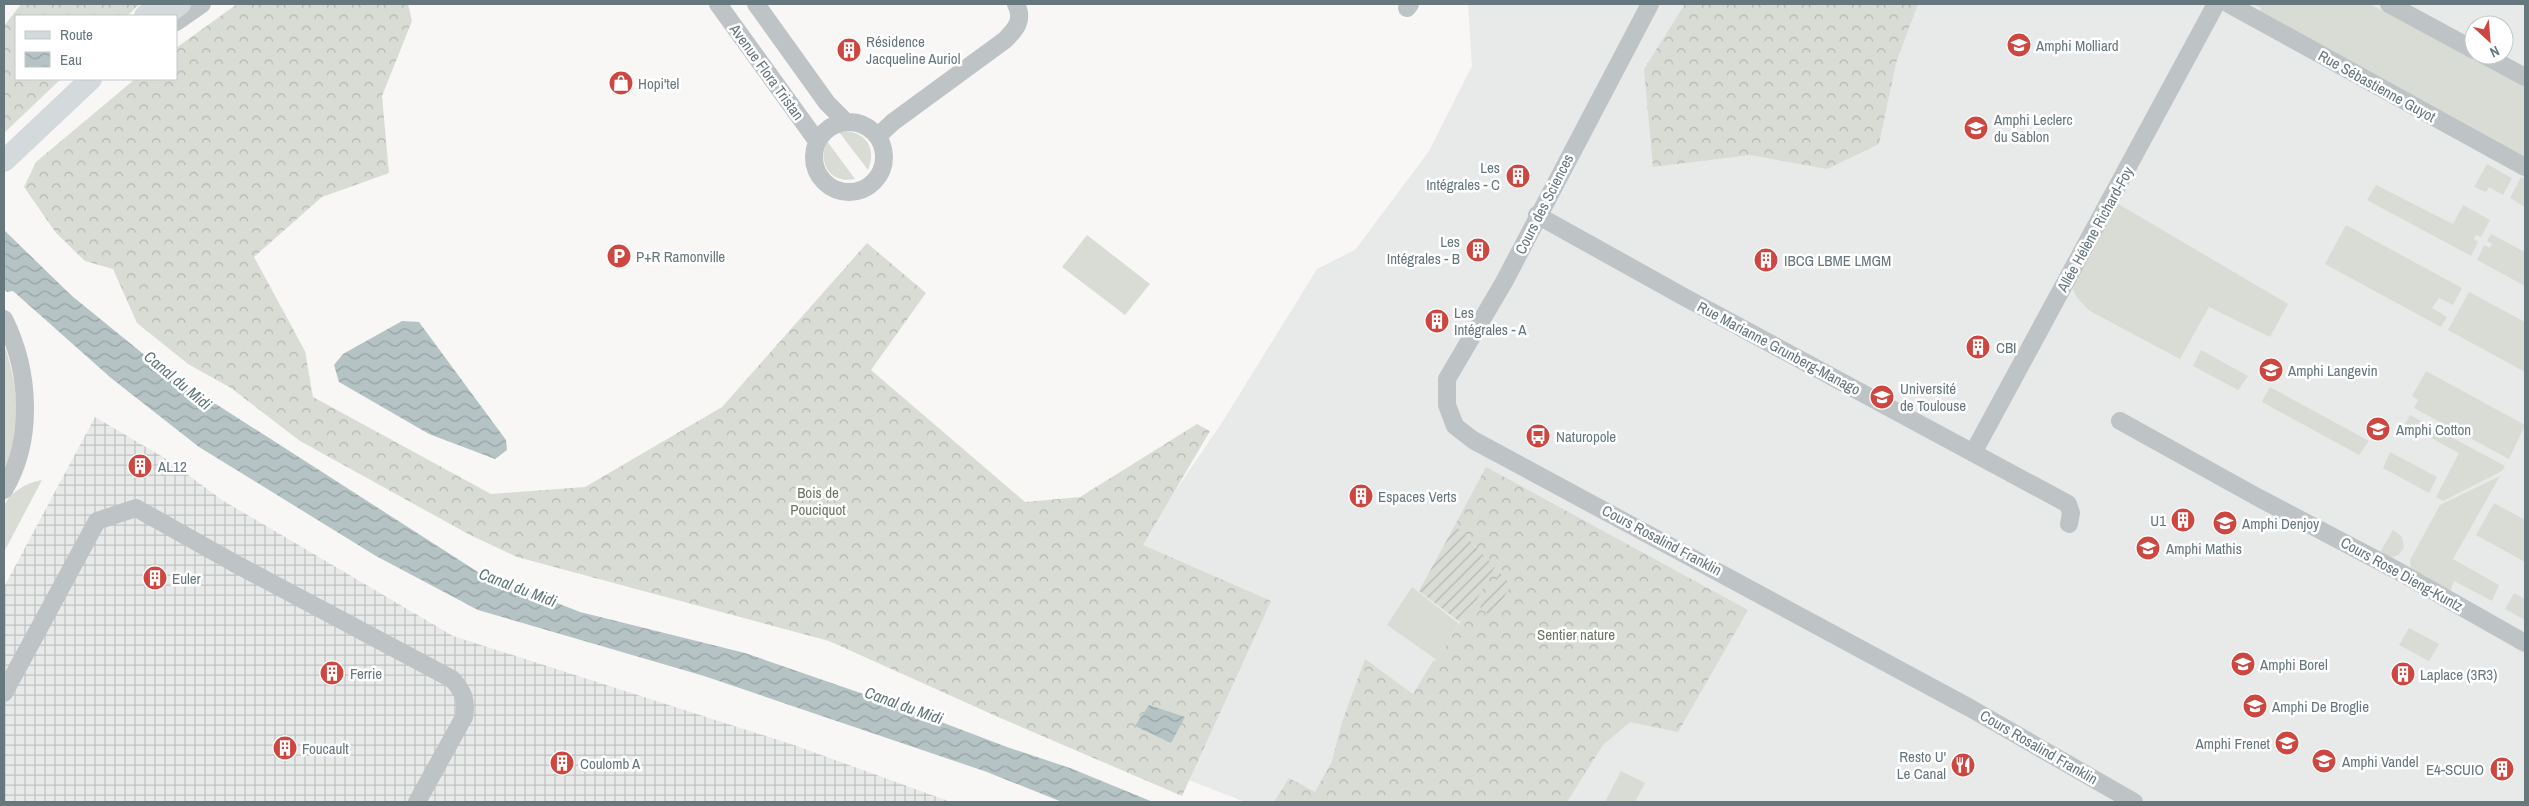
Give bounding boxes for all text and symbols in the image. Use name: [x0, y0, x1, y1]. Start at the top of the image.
legend: [15, 15, 178, 80]
north arrow: [2464, 15, 2514, 65]
street label: Avenue Flora Tristan: [724, 19, 809, 124]
text: Route: [60, 24, 93, 45]
place label: Résidence Jacqueline Auriol: [866, 31, 960, 69]
school or university icon: Amphi Molliard: [2006, 32, 2032, 58]
place label: Amphi Molliard: [2035, 35, 2119, 56]
building icon: Résidence Jacqueline Auriol: [836, 37, 862, 63]
text: N: [2487, 42, 2502, 62]
street label: Rue Sébastienne Guyot: [2314, 45, 2440, 127]
text: Eau: [60, 49, 82, 70]
shop icon: Hopi'tel: [608, 70, 634, 96]
place label: Hopi'tel: [638, 73, 679, 94]
place label: Amphi Leclerc du Sablon: [1993, 109, 2073, 147]
school or university icon: Amphi Leclerc du Sablon: [1963, 115, 1989, 141]
street label: Cours des Sciences: [1510, 150, 1578, 258]
place label: Les Intégrales - C: [1426, 157, 1500, 195]
street label: Allée Hélène Richard-Foy: [2051, 162, 2139, 296]
building icon: Les Intégrales - C: [1505, 163, 1531, 189]
place label: Les Intégrales - B: [1387, 231, 1460, 269]
building icon: Les Intégrales - B: [1465, 237, 1491, 263]
parking icon: P+R Ramonville: [606, 243, 632, 269]
place label: P+R Ramonville: [636, 246, 725, 267]
building icon: IBCG LBME LMGM: [1753, 247, 1779, 273]
place label: IBCG LBME LMGM: [1784, 250, 1891, 271]
street label: Rue Marianne Grunberg-Manago: [1694, 296, 1864, 400]
place label: Les Intégrales - A: [1454, 302, 1527, 340]
building icon: Les Intégrales - A: [1424, 308, 1450, 334]
building icon: CBI: [1965, 334, 1991, 360]
place label: CBI: [1996, 337, 2017, 358]
water label: Canal du Midi: [140, 345, 217, 415]
school or university icon: Amphi Langevin: [2258, 357, 2284, 383]
place label: Amphi Langevin: [2287, 360, 2378, 381]
place label: Université de Toulouse: [1900, 378, 1966, 416]
school or university icon: Université de Toulouse: [1869, 384, 1895, 410]
school or university icon: Amphi Cotton: [2365, 416, 2391, 442]
place label: Amphi Cotton: [2395, 419, 2471, 440]
bus stop icon: Naturopole: [1525, 423, 1551, 449]
place label: Naturopole: [1556, 426, 1616, 447]
building icon: AL12: [127, 453, 153, 479]
place label: AL12: [157, 456, 187, 477]
park label: Bois de Pouciquot: [790, 482, 846, 520]
building icon: Espaces Verts: [1348, 483, 1374, 509]
place label: Espaces Verts: [1378, 486, 1457, 507]
street label: Cours Rosalind Franklin: [1599, 500, 1725, 580]
building icon: U1: [2170, 507, 2196, 533]
place label: U1: [2150, 510, 2166, 531]
school or university icon: Amphi Denjoy: [2212, 510, 2238, 536]
place label: Amphi Denjoy: [2241, 513, 2320, 534]
street label: Cours Rose Dieng-Kuntz: [2337, 532, 2467, 616]
school or university icon: Amphi Mathis: [2135, 535, 2161, 561]
place label: Amphi Mathis: [2165, 538, 2242, 559]
water label: Canal du Midi: [476, 562, 560, 612]
building icon: Euler: [142, 565, 168, 591]
place label: Euler: [172, 568, 201, 589]
park label: Sentier nature: [1537, 624, 1615, 645]
school or university icon: Amphi Borel: [2230, 651, 2256, 677]
place label: Amphi Borel: [2259, 654, 2328, 675]
building icon: Ferrie: [319, 660, 345, 686]
building icon: Laplace (3R3): [2390, 661, 2416, 687]
place label: Ferrie: [350, 663, 382, 684]
place label: Laplace (3R3): [2420, 664, 2497, 685]
water label: Canal du Midi: [862, 681, 946, 729]
school or university icon: Amphi De Broglie: [2242, 693, 2268, 719]
place label: Amphi De Broglie: [2271, 696, 2369, 717]
street label: Cours Rosalind Franklin: [1976, 705, 2102, 789]
school or university icon: Amphi Frenet: [2274, 730, 2300, 756]
place label: Amphi Frenet: [2194, 733, 2271, 754]
building icon: Foucault: [272, 735, 298, 761]
place label: Foucault: [302, 738, 349, 759]
place label: Resto U' Le Canal: [1897, 746, 1946, 784]
school or university icon: Amphi Vandel: [2311, 748, 2337, 774]
building icon: Coulomb A: [549, 750, 575, 776]
place label: Amphi Vandel: [2341, 751, 2418, 772]
restaurant icon: Resto U' Le Canal: [1950, 752, 1976, 778]
place label: Coulomb A: [580, 753, 641, 774]
building icon: E4-SCUIO: [2489, 756, 2515, 782]
place label: E4-SCUIO: [2426, 759, 2484, 780]

